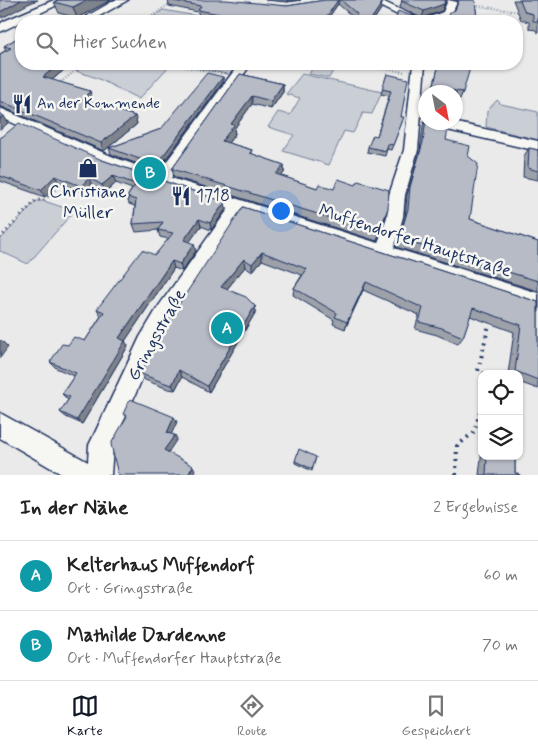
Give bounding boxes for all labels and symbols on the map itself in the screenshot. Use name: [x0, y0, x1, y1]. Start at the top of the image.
north arrow: [418, 85, 463, 130]
restaurant icon: An der Kommende: [11, 93, 33, 115]
place label: An der Kommende: [37, 94, 160, 114]
pin: B: [134, 154, 166, 192]
shop icon: Christiane Müller: [77, 157, 99, 179]
place label: Christiane Müller: [49, 180, 127, 225]
place label: 1718: [196, 184, 230, 208]
restaurant icon: 1718: [170, 185, 192, 207]
your location: [268, 198, 294, 224]
street label: Muffendorfer Hauptstraße: [316, 199, 515, 284]
street label: Gringsstraße: [122, 285, 192, 385]
pin: A: [211, 309, 243, 347]

